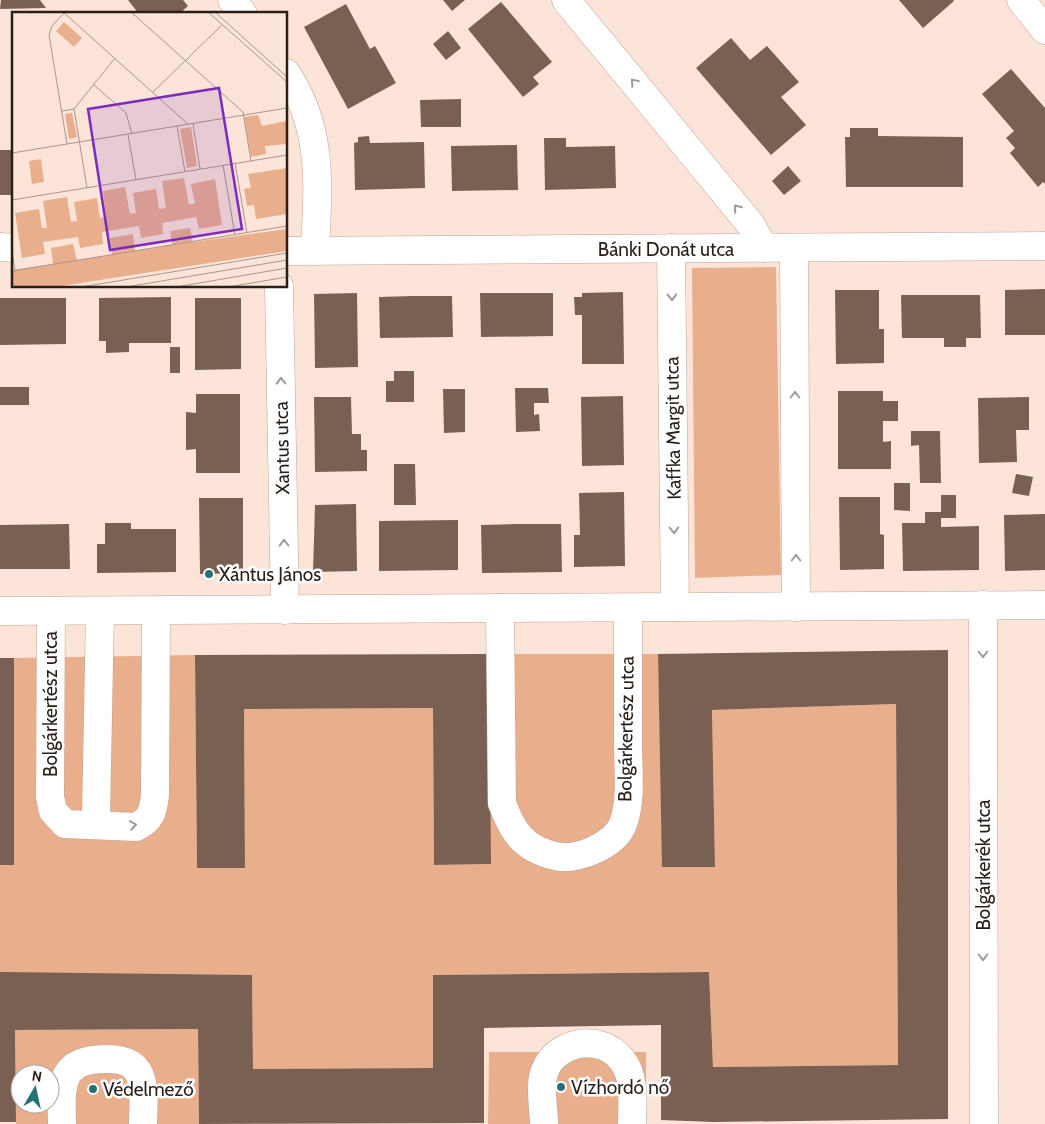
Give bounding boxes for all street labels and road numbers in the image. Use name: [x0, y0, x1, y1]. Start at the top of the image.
street label: Bánki Donát utca: [598, 238, 734, 261]
street label: Kaffka Margit utca: [660, 356, 686, 500]
street label: Xantus utca: [270, 401, 294, 495]
street label: Bolgárkertész utca: [39, 631, 62, 777]
street label: Bolgárkertész utca: [613, 656, 639, 802]
street label: Bolgárkerék utca: [972, 800, 995, 931]

